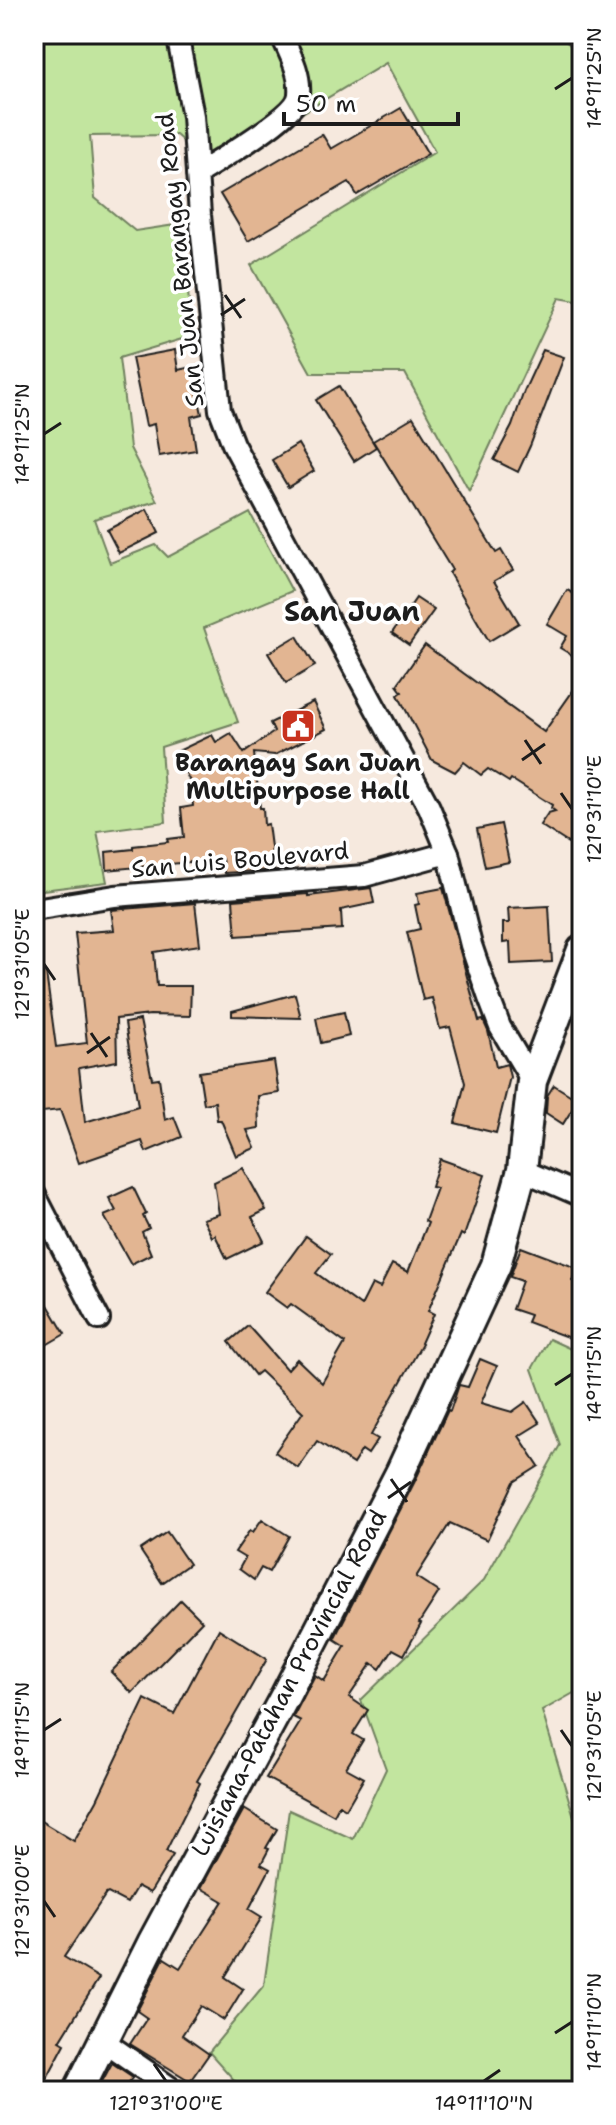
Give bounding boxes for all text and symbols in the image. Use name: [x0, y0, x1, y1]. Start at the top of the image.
text: 14°11'25"N: [581, 27, 607, 129]
scale bar: [284, 76, 458, 126]
text: 50 m: [296, 88, 356, 120]
street label: San Juan Barangay Road: [149, 111, 211, 409]
text: 14°11'25"N: [9, 383, 35, 485]
district label: San Juan: [284, 592, 420, 630]
public building icon: Barangay San Juan Multipurpose Hall: [279, 707, 317, 745]
place label: Barangay San Juan Multipurpose Hall: [175, 747, 421, 807]
text: 121°31'10"E: [581, 755, 607, 863]
street label: San Luis Boulevard: [130, 835, 350, 885]
text: 121°31'05"E: [9, 908, 35, 1020]
text: 14°11'15"N: [581, 1326, 607, 1422]
street label: Luisiana-Patahan Provincial Road: [184, 1504, 394, 1862]
text: 14°11'15"N: [9, 1682, 35, 1778]
text: 121°31'05"E: [581, 1690, 607, 1802]
text: 121°31'00"E: [9, 1844, 35, 1958]
text: 14°11'10"N: [581, 1973, 607, 2071]
text: 121°31'00"E: [109, 2090, 223, 2116]
text: 14°11'10"N: [435, 2090, 533, 2116]

